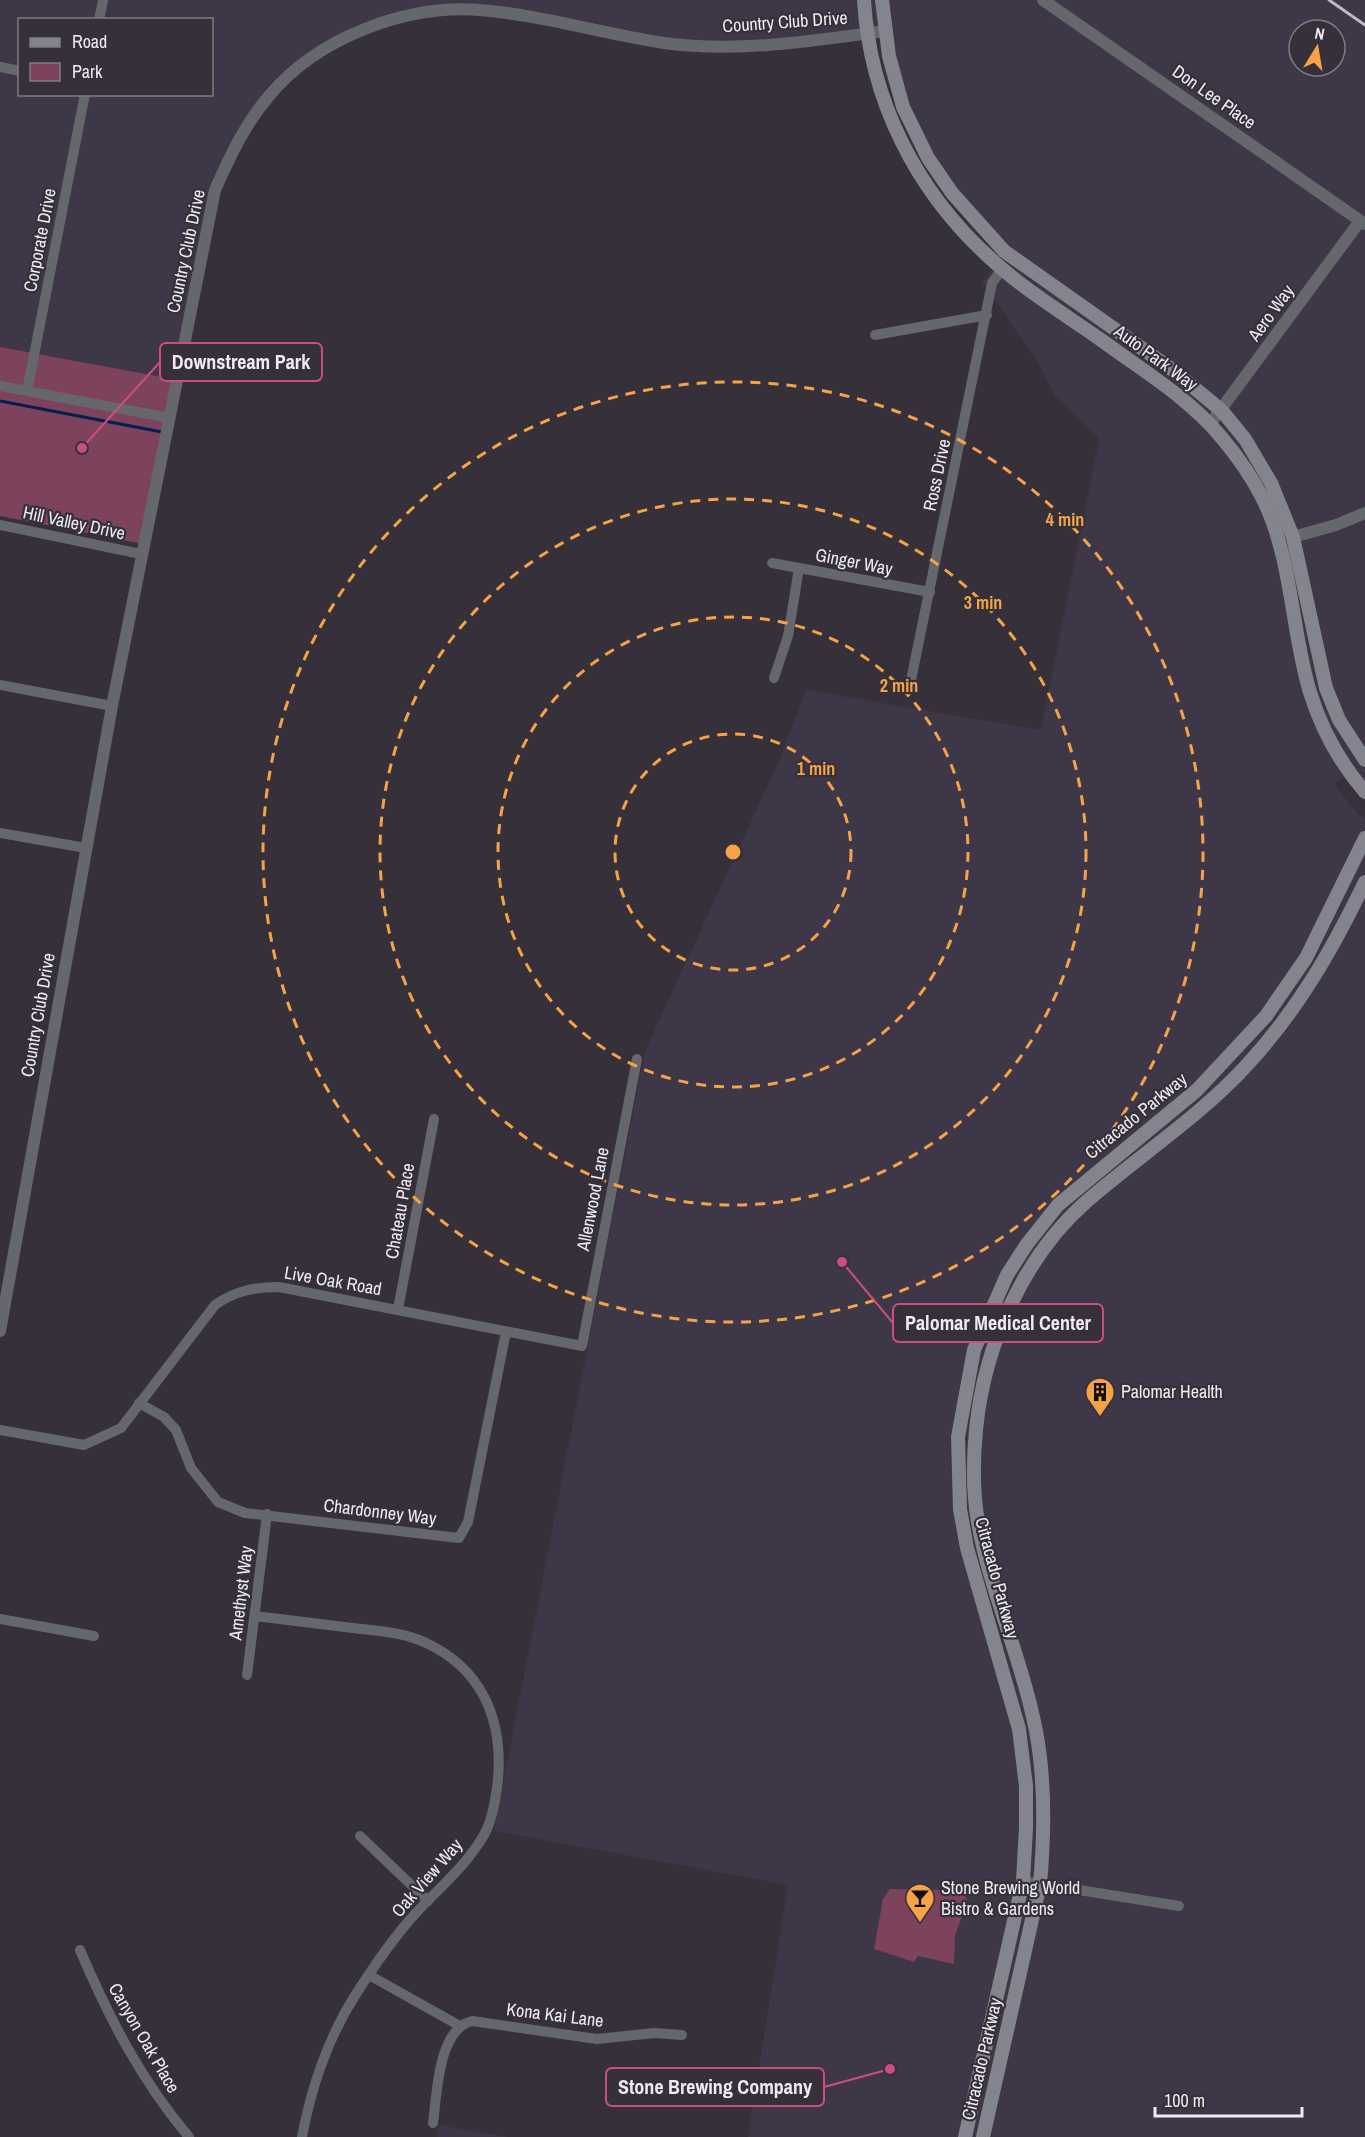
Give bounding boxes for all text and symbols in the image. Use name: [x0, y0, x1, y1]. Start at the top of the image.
street label: Country Club Drive: [721, 5, 848, 38]
legend: [18, 18, 213, 96]
north arrow: [1287, 18, 1347, 78]
text: N: [1313, 22, 1327, 45]
text: Road: [72, 29, 107, 54]
text: Park: [72, 59, 103, 84]
street label: Don Lee Place: [1167, 59, 1261, 135]
street label: Corporate Drive: [17, 186, 62, 294]
street label: Country Club Drive: [160, 187, 211, 315]
street label: Aero Way: [1241, 279, 1300, 347]
street label: Auto Park Way: [1109, 318, 1204, 397]
callout: Downstream Park: [160, 343, 322, 381]
text: Downstream Park: [172, 348, 311, 375]
street label: Ross Drive: [917, 437, 956, 513]
street label: Hill Valley Drive: [21, 499, 128, 546]
text: 4 min: [1046, 507, 1084, 532]
street label: Ginger Way: [813, 542, 895, 581]
text: 3 min: [964, 590, 1002, 615]
text: 2 min: [880, 673, 918, 698]
text: 1 min: [797, 756, 835, 781]
centre of rings: [723, 842, 743, 862]
street label: Country Club Drive: [14, 951, 61, 1079]
street label: Citracado Parkway: [1079, 1066, 1192, 1165]
street label: Allenwood Lane: [570, 1145, 615, 1254]
street label: Chateau Place: [379, 1161, 420, 1261]
street label: Live Oak Road: [282, 1260, 384, 1301]
callout: Palomar Medical Center: [893, 1304, 1103, 1342]
text: Palomar Medical Center: [905, 1309, 1092, 1336]
building icon: Palomar Health: [1084, 1376, 1116, 1418]
place label: Palomar Health: [1121, 1379, 1223, 1404]
street label: Chardonney Way: [322, 1492, 439, 1531]
street label: Citracado Parkway: [969, 1514, 1026, 1642]
street label: Amethyst Way: [222, 1544, 259, 1642]
street label: Oak View Way: [385, 1832, 468, 1922]
place label: Stone Brewing World Bistro & Gardens: [941, 1875, 1080, 1921]
bar icon: Stone Brewing World Bistro & Gardens: [904, 1882, 936, 1924]
street label: Canyon Oak Place: [103, 1978, 186, 2097]
street label: Citracado Parkway: [955, 1995, 1008, 2122]
street label: Kona Kai Lane: [505, 1996, 605, 2033]
callout: Stone Brewing Company: [606, 2068, 824, 2106]
text: Stone Brewing Company: [618, 2073, 813, 2100]
scale bar: [1155, 2080, 1302, 2118]
text: 100 m: [1164, 2088, 1205, 2113]

